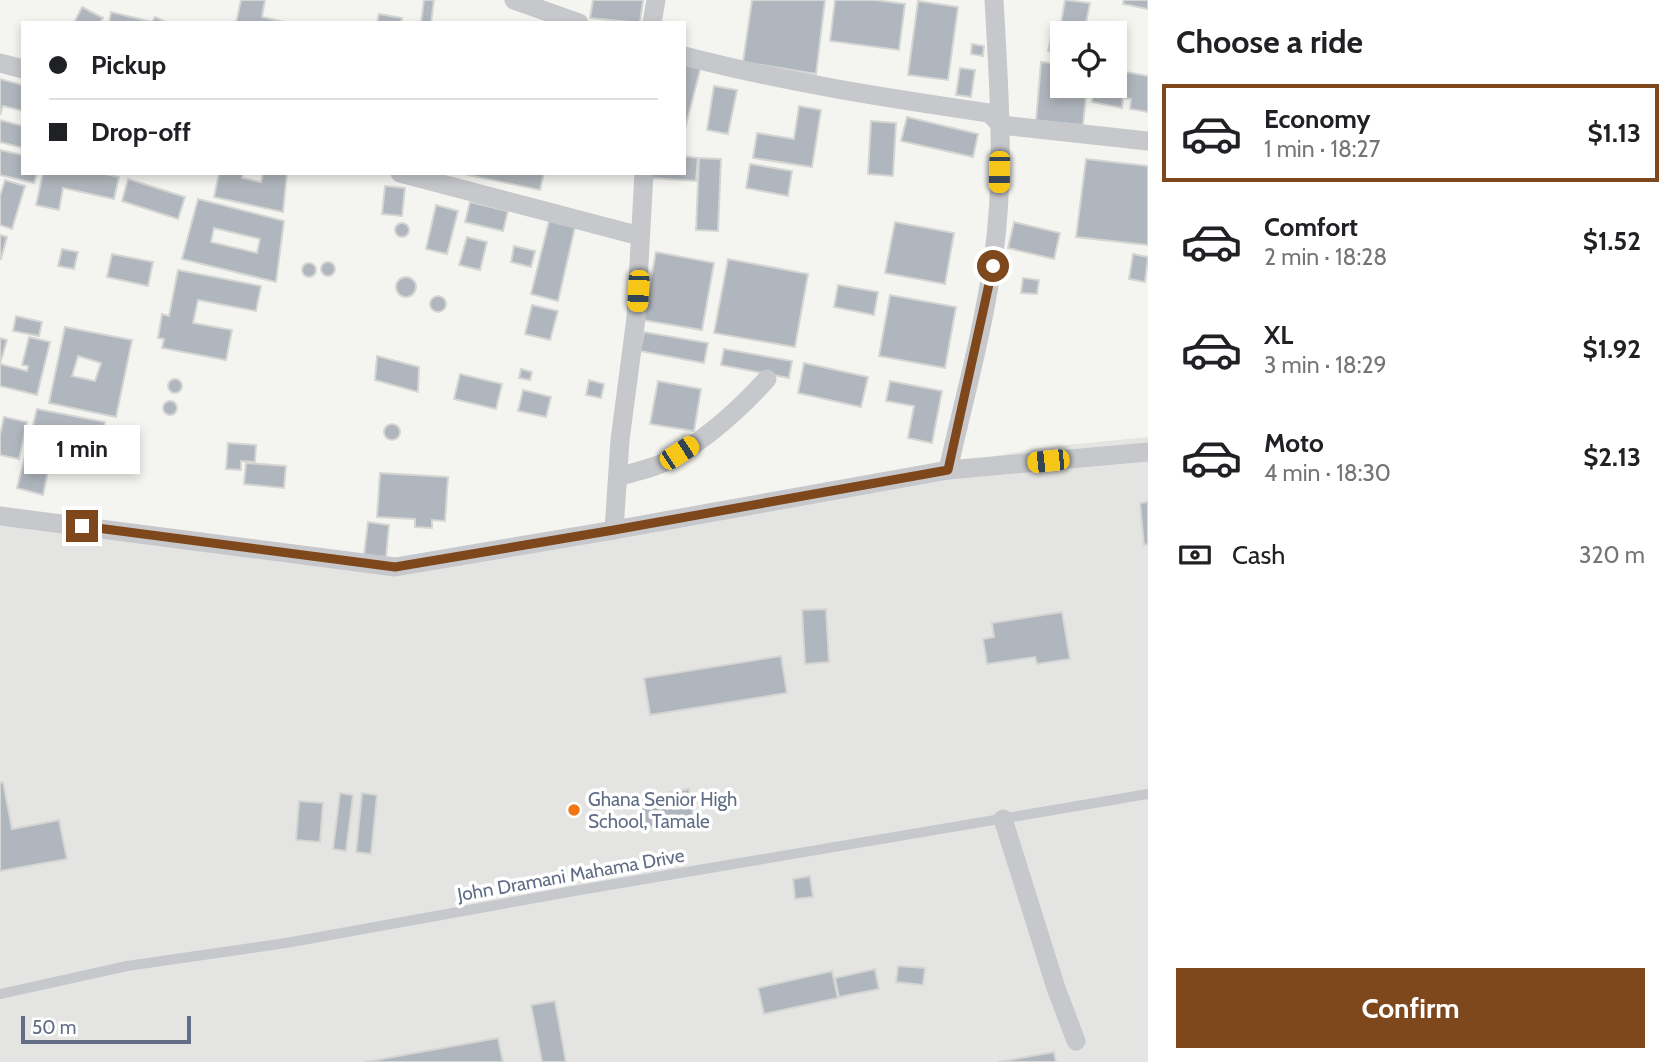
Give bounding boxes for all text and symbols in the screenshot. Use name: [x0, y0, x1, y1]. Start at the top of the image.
map controls: [1050, 21, 1127, 98]
button: locate: [1050, 21, 1127, 98]
text: Choose a ride: [1176, 22, 1363, 61]
text: Pickup: [91, 49, 166, 81]
icon: car: [1180, 102, 1243, 165]
text: Economy: [1264, 103, 1370, 135]
text: Drop-off: [91, 116, 191, 148]
text: $1.13: [1587, 117, 1641, 149]
text: 1 min · 18:27: [1264, 135, 1380, 163]
car: [989, 151, 1010, 193]
icon: car: [1180, 210, 1243, 273]
text: Comfort: [1264, 211, 1358, 243]
text: $1.52: [1583, 225, 1641, 257]
text: 2 min · 18:28: [1264, 243, 1387, 271]
route start: [977, 250, 1009, 282]
car: [627, 269, 650, 313]
icon: car: [1180, 318, 1243, 381]
text: XL: [1264, 319, 1293, 351]
text: $1.92: [1583, 333, 1641, 365]
text: 3 min · 18:29: [1264, 351, 1387, 379]
callout: 1 min: [24, 424, 140, 474]
icon: car: [1180, 426, 1243, 489]
text: Moto: [1264, 427, 1324, 459]
car: [656, 433, 703, 473]
text: 1 min: [56, 435, 108, 463]
text: $2.13: [1583, 441, 1641, 473]
car: [1027, 448, 1070, 474]
text: 4 min · 18:30: [1264, 459, 1391, 487]
route end: [66, 510, 98, 542]
icon: cash: [1176, 536, 1214, 574]
text: Cash: [1232, 539, 1285, 571]
text: 320 m: [1579, 541, 1645, 569]
place label: Ghana Senior High School, Tamale: [588, 788, 737, 833]
marker: Ghana Senior High School, Tamale: [566, 802, 582, 818]
street label: John Dramani Mahama Drive: [455, 844, 687, 906]
button: Confirm: [1176, 968, 1645, 1048]
scale bar: [21, 1013, 191, 1045]
text: 50 m: [32, 1016, 76, 1039]

